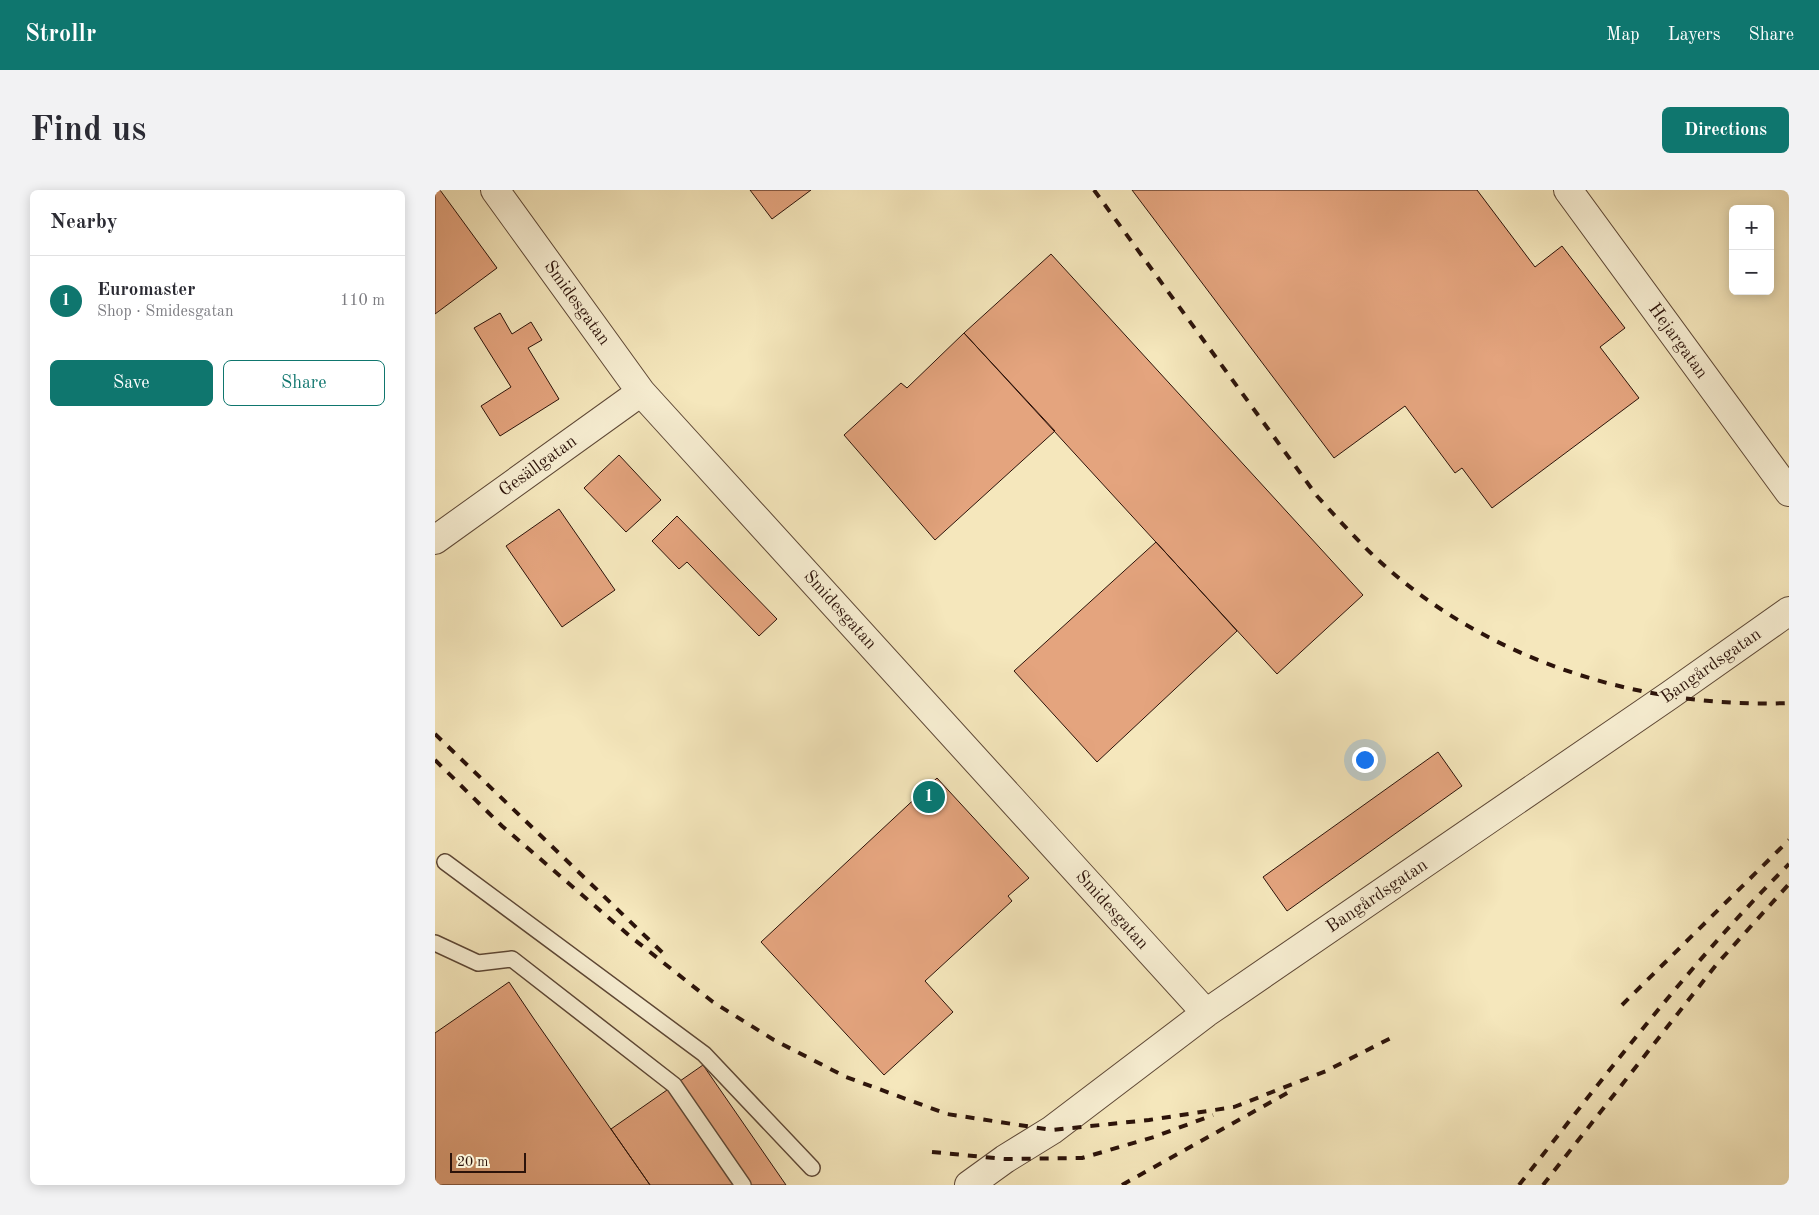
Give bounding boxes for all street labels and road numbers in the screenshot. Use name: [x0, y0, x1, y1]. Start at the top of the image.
street label: Smidesgatan: [541, 258, 614, 349]
street label: Hejargatan: [1645, 300, 1711, 382]
street label: Gesällgatan: [496, 432, 580, 500]
street label: Smidesgatan: [800, 567, 880, 653]
street label: Bangårdsgatan: [1658, 625, 1765, 707]
street label: Bangårdsgatan: [1323, 855, 1431, 936]
street label: Smidesgatan: [1072, 867, 1152, 953]

